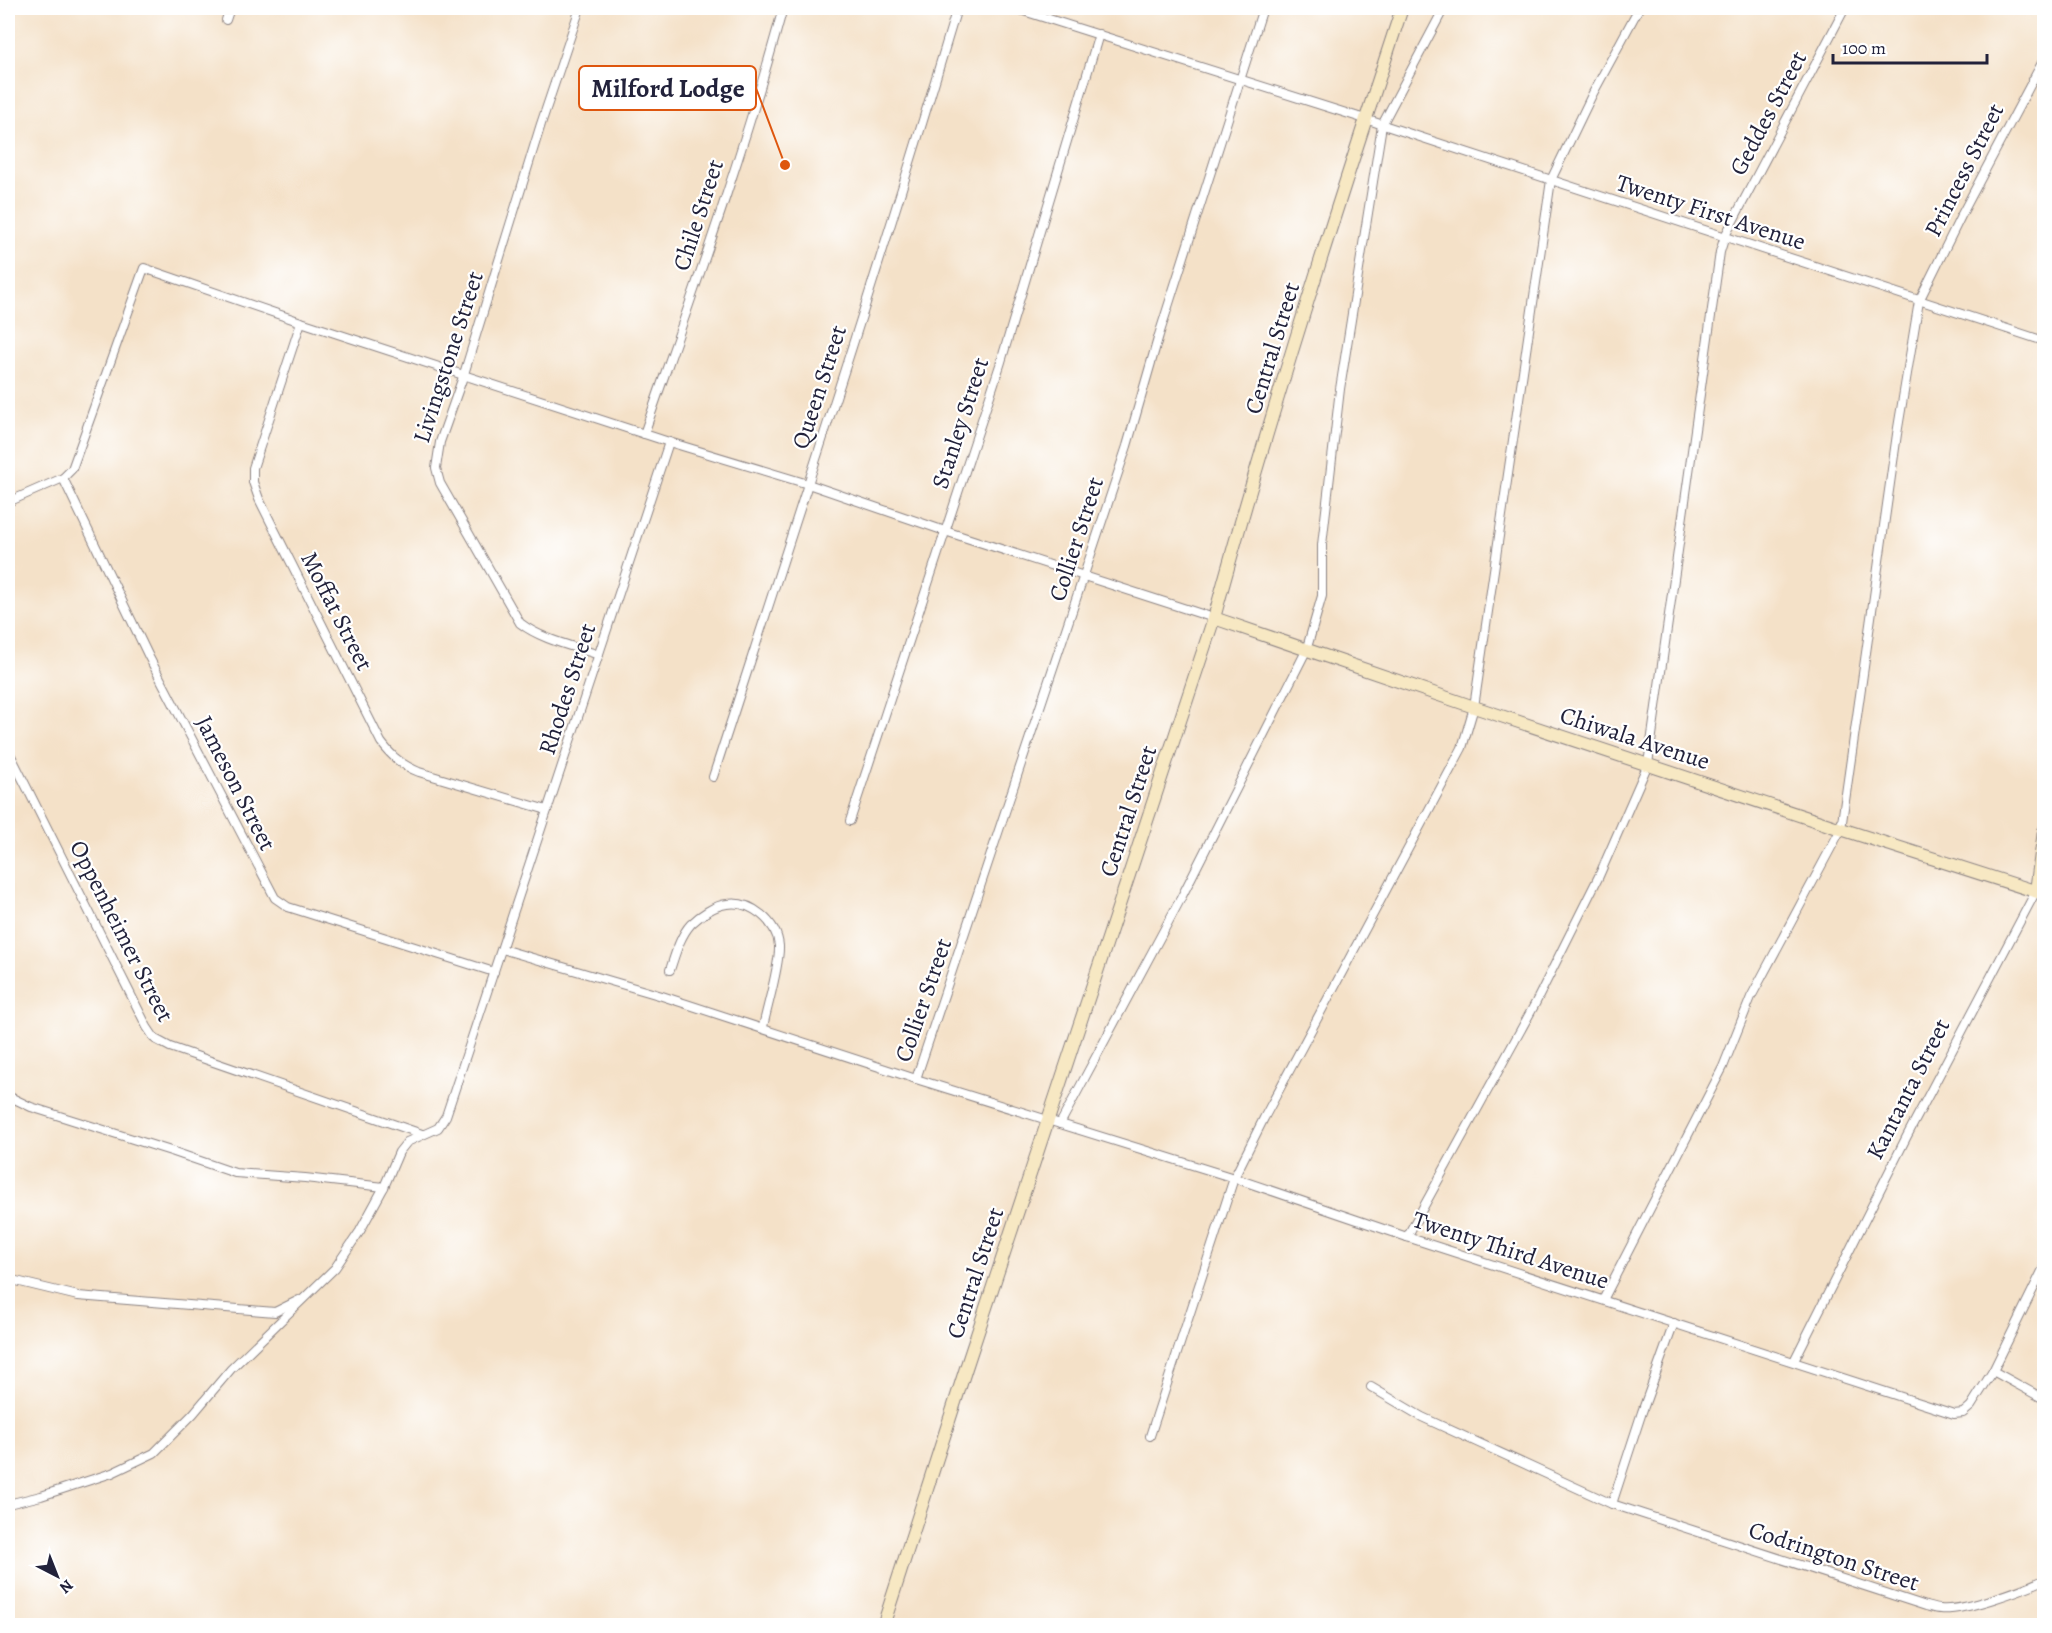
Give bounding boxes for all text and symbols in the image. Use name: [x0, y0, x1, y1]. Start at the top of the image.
scale bar: [1833, 27, 1988, 65]
text: 100 m: [1842, 36, 1886, 60]
street label: Geddes Street: [1722, 45, 1814, 181]
callout: Milford Lodge: [579, 66, 756, 110]
text: Milford Lodge: [591, 71, 745, 106]
street label: Princess Street: [1917, 98, 2011, 242]
street label: Chile Street: [665, 155, 731, 275]
street label: Twenty First Avenue: [1612, 166, 1810, 258]
street label: Livingstone Street: [405, 267, 491, 447]
street label: Central Street: [1237, 278, 1307, 418]
street label: Queen Street: [784, 321, 854, 453]
street label: Stanley Street: [924, 353, 996, 493]
street label: Collier Street: [1041, 473, 1111, 605]
street label: Moffat Street: [293, 546, 381, 676]
street label: Rhodes Street: [531, 619, 603, 759]
street label: Chiwala Avenue: [1556, 699, 1714, 777]
street label: Jameson Street: [188, 710, 284, 856]
street label: Central Street: [1092, 741, 1164, 881]
street label: Oppenheimer Street: [62, 835, 182, 1027]
street label: Collier Street: [887, 934, 959, 1066]
street label: Kantanta Street: [1859, 1013, 1957, 1165]
street label: Central Street: [939, 1203, 1011, 1343]
street label: Twenty Third Avenue: [1409, 1203, 1613, 1297]
street label: Codrington Street: [1745, 1513, 1923, 1599]
north arrow: [27, 1546, 87, 1606]
text: N: [54, 1574, 78, 1599]

